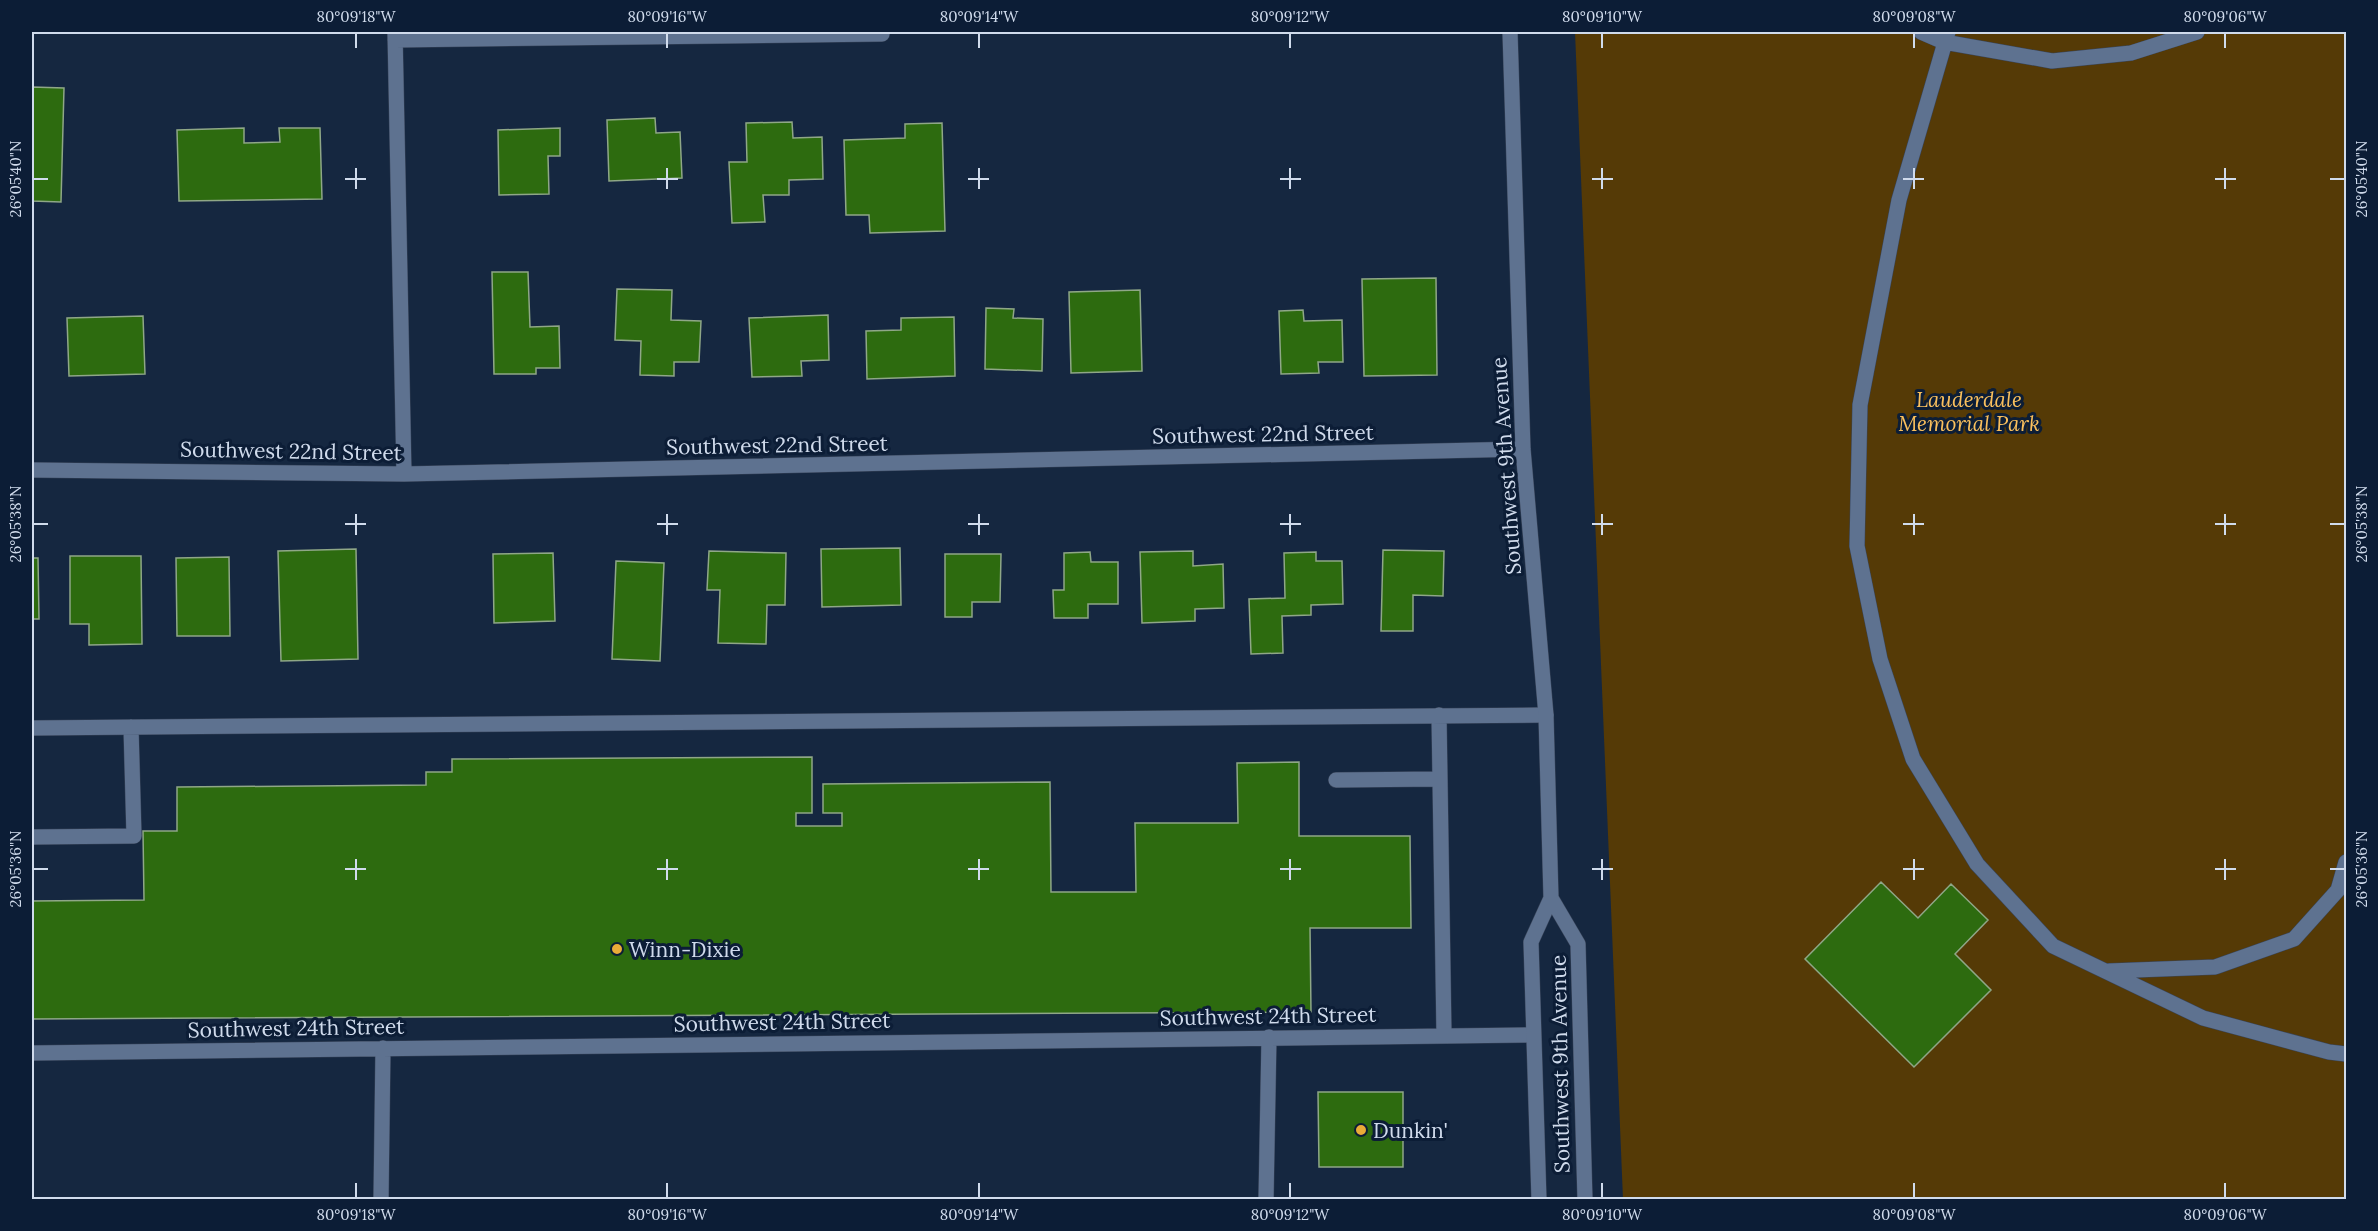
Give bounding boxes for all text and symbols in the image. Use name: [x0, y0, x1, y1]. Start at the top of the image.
text: 80°09'18"W: [317, 7, 397, 26]
text: 80°09'16"W: [627, 7, 708, 26]
text: 80°09'14"W: [940, 7, 1019, 26]
text: 80°09'12"W: [1251, 7, 1330, 26]
text: 80°09'10"W: [1562, 7, 1643, 26]
text: 80°09'08"W: [1873, 7, 1956, 26]
text: 80°09'06"W: [2183, 7, 2268, 26]
text: 26°05'40"N: [6, 141, 25, 217]
text: 26°05'40"N: [2352, 141, 2371, 217]
street label: Southwest 9th Avenue: [1485, 356, 1527, 576]
park label: Lauderdale Memorial Park: [1898, 386, 2040, 437]
street label: Southwest 22nd Street: [1152, 419, 1375, 449]
street label: Southwest 22nd Street: [666, 430, 889, 460]
street label: Southwest 22nd Street: [180, 436, 403, 466]
text: 26°05'38"N: [6, 486, 25, 562]
text: 26°05'38"N: [2352, 486, 2371, 562]
text: 26°05'36"N: [6, 830, 25, 908]
text: 26°05'36"N: [2352, 830, 2371, 908]
place label: Winn-Dixie: [629, 936, 741, 963]
marker: Winn-Dixie: [610, 942, 624, 956]
street label: Southwest 9th Avenue: [1545, 955, 1575, 1173]
street label: Southwest 24th Street: [1159, 1001, 1377, 1031]
street label: Southwest 24th Street: [673, 1007, 891, 1037]
street label: Southwest 24th Street: [187, 1013, 405, 1043]
place label: Dunkin': [1373, 1117, 1448, 1144]
marker: Dunkin': [1354, 1123, 1368, 1137]
text: 80°09'18"W: [317, 1205, 397, 1224]
text: 80°09'16"W: [627, 1205, 708, 1224]
text: 80°09'14"W: [940, 1205, 1019, 1224]
text: 80°09'12"W: [1251, 1205, 1330, 1224]
text: 80°09'10"W: [1562, 1205, 1643, 1224]
text: 80°09'08"W: [1873, 1205, 1956, 1224]
text: 80°09'06"W: [2183, 1205, 2268, 1224]

